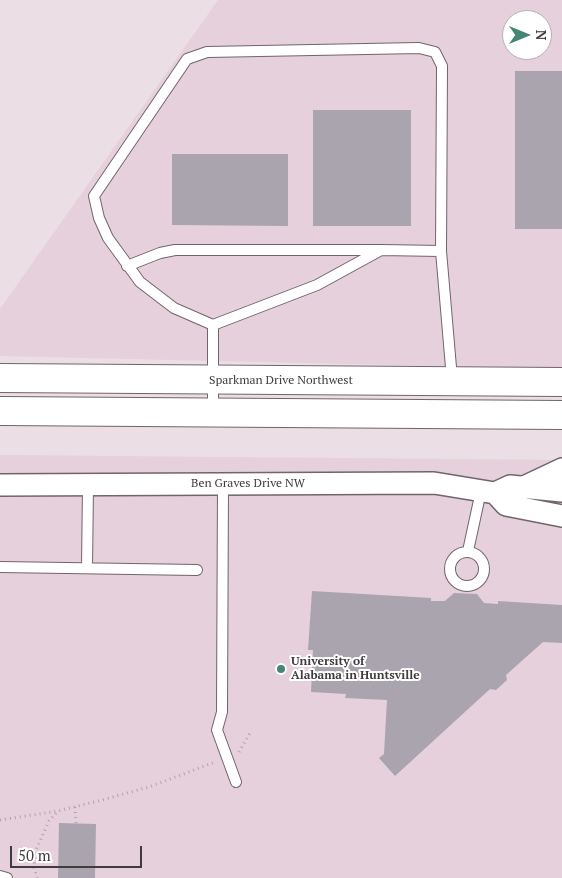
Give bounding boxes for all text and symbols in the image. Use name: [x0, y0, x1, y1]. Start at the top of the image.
north arrow: [502, 10, 552, 60]
text: N: [532, 30, 551, 40]
street label: Sparkman Drive Northwest: [209, 374, 353, 388]
street label: Ben Graves Drive NW: [191, 477, 305, 491]
place label: University of Alabama in Huntsville: [291, 655, 420, 683]
marker: University of Alabama in Huntsville: [275, 663, 287, 675]
scale bar: [12, 836, 145, 868]
text: 50 m: [18, 845, 51, 865]

